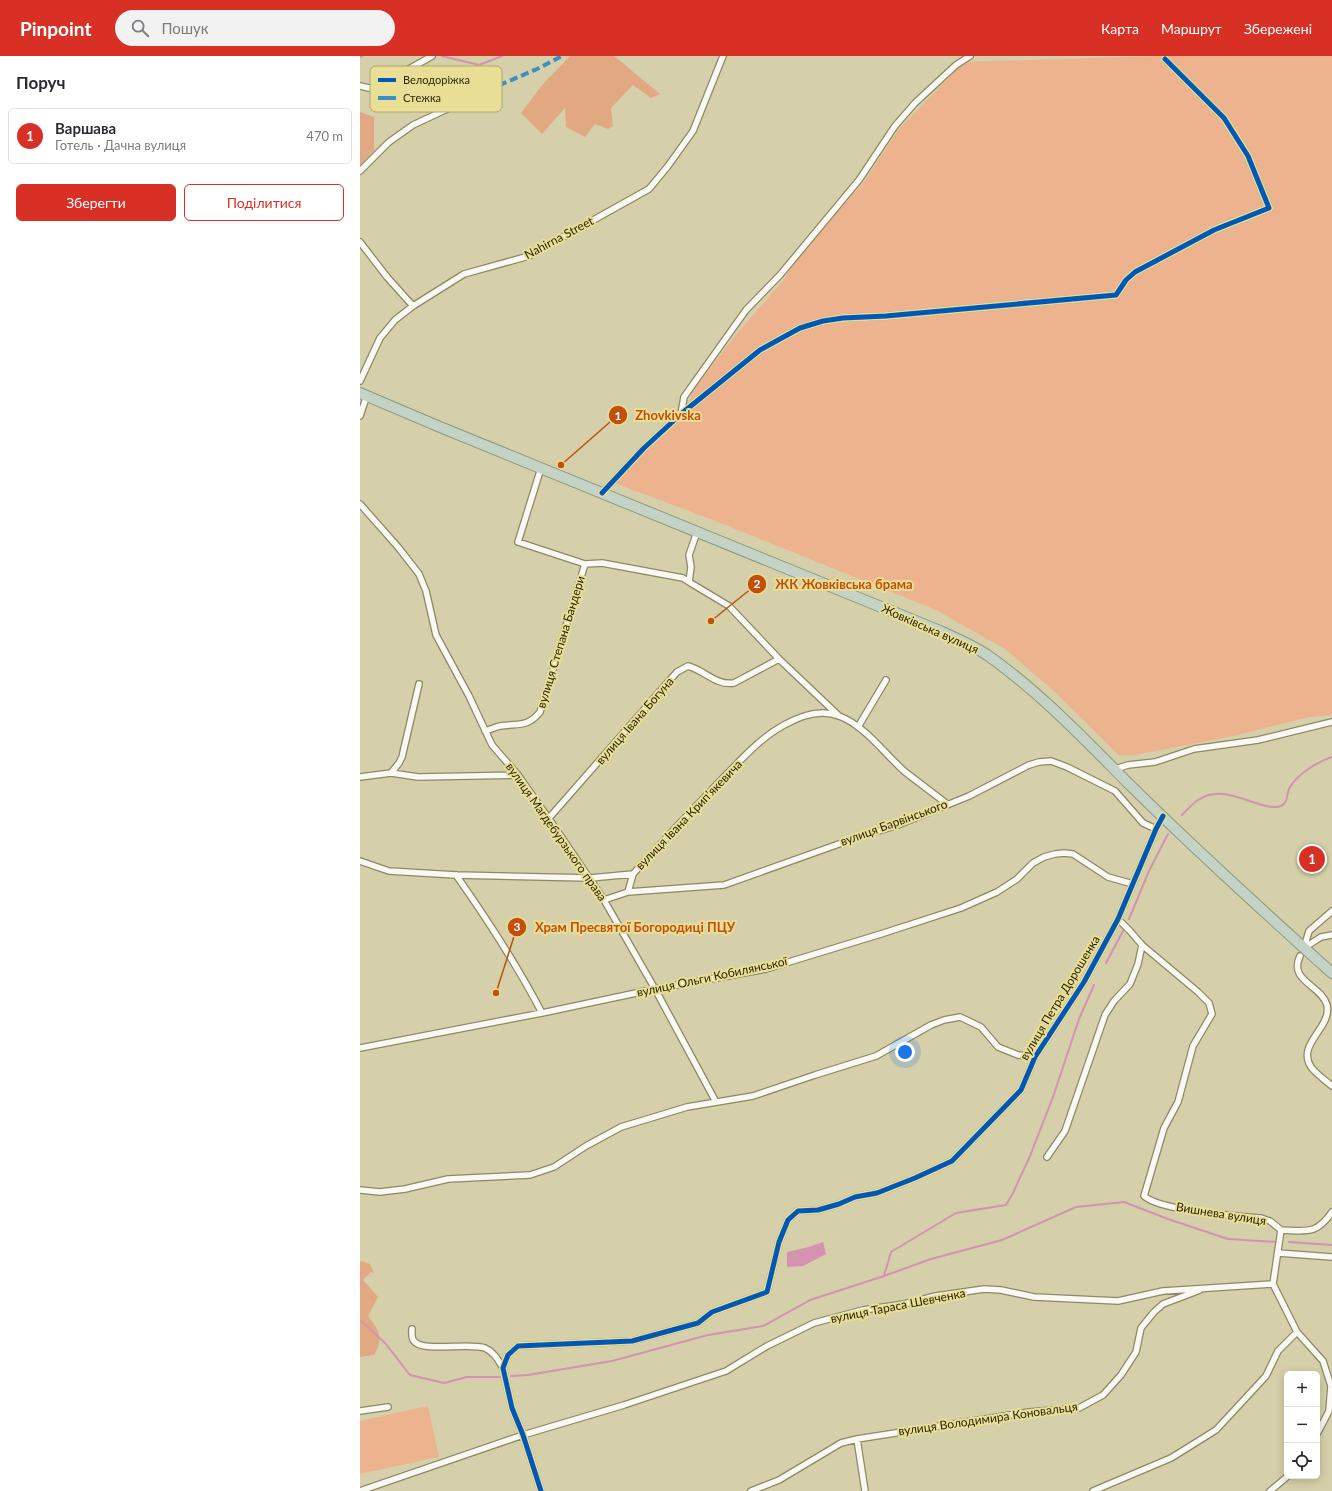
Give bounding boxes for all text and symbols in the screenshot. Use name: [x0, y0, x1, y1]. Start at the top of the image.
search box: [115, 10, 395, 46]
text: Pinpoint: [20, 17, 91, 40]
icon: search: [129, 17, 151, 39]
text: Пошук: [161, 19, 209, 37]
text: Карта: [1101, 20, 1139, 37]
text: Маршрут: [1161, 20, 1222, 37]
text: Збережені: [1244, 20, 1312, 37]
legend: [370, 66, 502, 112]
text: Поруч: [16, 72, 66, 93]
text: Велодоріжка: [403, 73, 470, 86]
text: Стежка: [403, 91, 441, 104]
text: Варшава: [55, 119, 116, 137]
text: 1: [26, 128, 34, 144]
text: 470 m: [306, 128, 343, 144]
text: Готель · Дачна вулиця: [55, 137, 186, 153]
button: Зберегти: [16, 184, 176, 221]
button: Поділитися: [184, 184, 344, 221]
street label: Nahirna Street: [522, 213, 597, 262]
callout: Zhovkivska: [608, 403, 709, 428]
text: Zhovkivska: [635, 407, 701, 423]
text: 1: [615, 408, 622, 423]
callout: ЖК Жовківська брама: [747, 572, 920, 597]
street label: вулиця Степана Бандери: [533, 574, 588, 710]
text: 2: [754, 576, 761, 591]
text: ЖК Жовківська брама: [775, 576, 913, 592]
street label: Жовківська вулиця: [879, 600, 981, 657]
street label: вулиця Івана Богуна: [593, 674, 677, 767]
street label: вулиця Івана Крипʼякевича: [632, 757, 745, 873]
street label: вулиця Магдебурзького права: [503, 760, 610, 904]
street label: вулиця Барвінського: [838, 796, 950, 849]
pin: 1: [1299, 844, 1325, 874]
callout: Храм Пресвятої Богородиці ПЦУ: [507, 915, 743, 940]
text: 3: [514, 919, 521, 934]
text: Храм Пресвятої Богородиці ПЦУ: [535, 919, 736, 935]
street label: вулиця Петра Дорошенка: [1016, 933, 1103, 1063]
street label: вулиця Ольги Кобилянської: [635, 953, 790, 1000]
your location: [895, 1042, 915, 1062]
street label: Вишнева вулиця: [1175, 1199, 1267, 1228]
street label: вулиця Тараса Шевченка: [829, 1285, 967, 1326]
map controls: [1284, 1371, 1320, 1479]
button: +: [1284, 1371, 1320, 1407]
street label: вулиця Володимира Коновальця: [897, 1398, 1079, 1439]
button: −: [1284, 1407, 1320, 1443]
button: locate: [1284, 1443, 1320, 1479]

